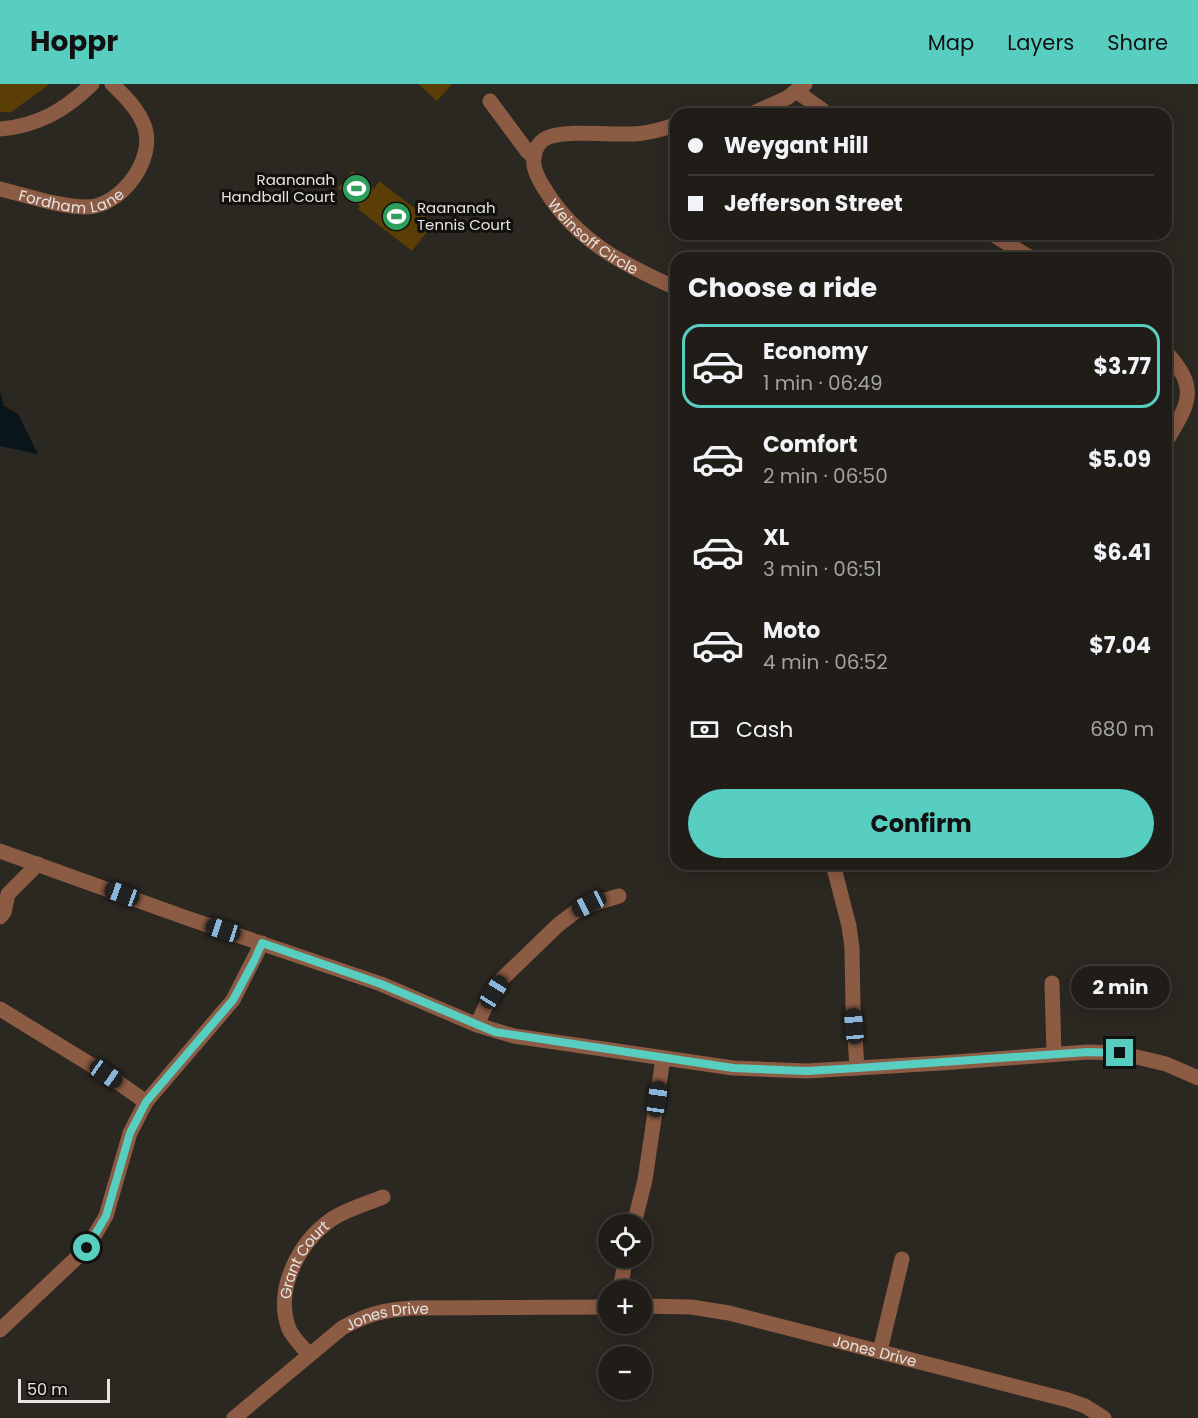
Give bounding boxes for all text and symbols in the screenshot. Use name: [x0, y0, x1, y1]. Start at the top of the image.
text: Hoppr: [30, 22, 118, 61]
text: Map: [928, 28, 974, 57]
text: Layers: [1007, 28, 1074, 57]
text: Share: [1107, 28, 1168, 57]
text: Weygant Hill: [724, 130, 868, 161]
place label: Raananah Handball Court: [221, 169, 335, 207]
sports icon: Raananah Handball Court: [340, 172, 372, 204]
street label: Fordham Lane: [17, 183, 128, 218]
text: Jefferson Street: [724, 188, 903, 219]
street label: Weinsoff Circle: [543, 194, 642, 279]
place label: Raananah Tennis Court: [417, 197, 511, 235]
sports icon: Raananah Tennis Court: [380, 200, 412, 232]
text: Choose a ride: [688, 269, 877, 306]
text: Economy: [763, 336, 868, 367]
icon: car: [691, 339, 745, 393]
text: $3.77: [1093, 351, 1151, 382]
text: 1 min · 06:49: [763, 369, 883, 397]
text: Comfort: [763, 429, 857, 460]
icon: car: [691, 432, 745, 486]
text: $5.09: [1088, 444, 1151, 475]
text: 2 min · 06:50: [763, 462, 888, 490]
text: XL: [763, 522, 789, 553]
icon: car: [691, 525, 745, 579]
text: $6.41: [1093, 537, 1151, 568]
text: 3 min · 06:51: [763, 555, 882, 583]
text: Moto: [763, 615, 820, 646]
icon: car: [691, 618, 745, 672]
text: $7.04: [1089, 630, 1151, 661]
text: 4 min · 06:52: [763, 648, 888, 676]
icon: cash: [688, 713, 721, 746]
text: Cash: [736, 714, 793, 745]
text: 680 m: [1090, 715, 1154, 743]
button: Confirm: [688, 789, 1154, 858]
car: [102, 879, 142, 909]
car: [569, 888, 609, 920]
car: [203, 916, 243, 944]
callout: 2 min: [1070, 966, 1170, 1008]
car: [477, 972, 511, 1012]
text: 2 min: [1092, 973, 1149, 1001]
car: [843, 1007, 865, 1045]
route end: [1106, 1039, 1133, 1066]
car: [86, 1056, 126, 1092]
car: [646, 1080, 668, 1118]
map controls: [598, 1214, 652, 1400]
button: locate: [598, 1214, 652, 1268]
street label: Grant Court: [274, 1215, 333, 1300]
route start: [73, 1234, 100, 1261]
button: +: [598, 1280, 652, 1334]
street label: Jones Drive: [341, 1297, 429, 1335]
street label: Jones Drive: [831, 1330, 919, 1371]
button: −: [598, 1346, 652, 1400]
scale bar: [18, 1376, 110, 1404]
text: 50 m: [27, 1378, 68, 1401]

